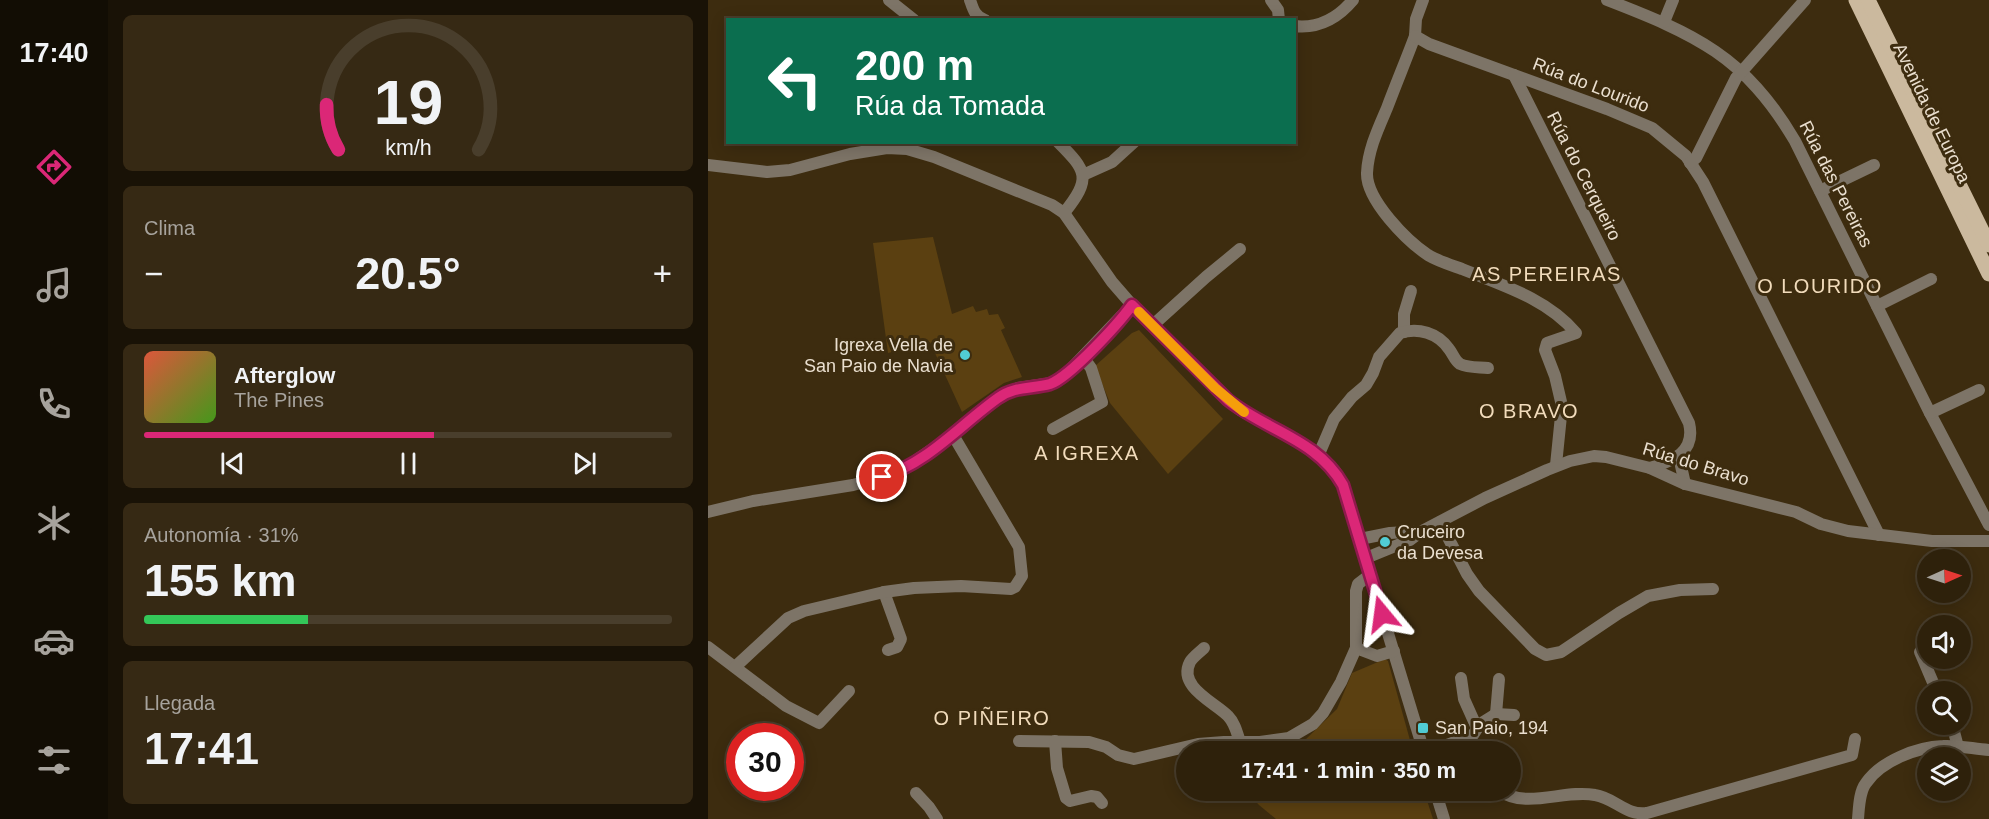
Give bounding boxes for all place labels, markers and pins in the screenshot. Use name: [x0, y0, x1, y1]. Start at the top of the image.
place label: Igrexa Vella de San Paio de Navia: [804, 335, 954, 376]
marker: Igrexa Vella de San Paio de Navia: [958, 348, 972, 362]
pin: [856, 451, 907, 502]
place label: Cruceiro da Devesa: [1397, 522, 1484, 563]
marker: Cruceiro da Devesa: [1378, 535, 1392, 549]
place label: San Paio, 194: [1435, 718, 1548, 738]
marker: San Paio, 194: [1416, 721, 1430, 735]

